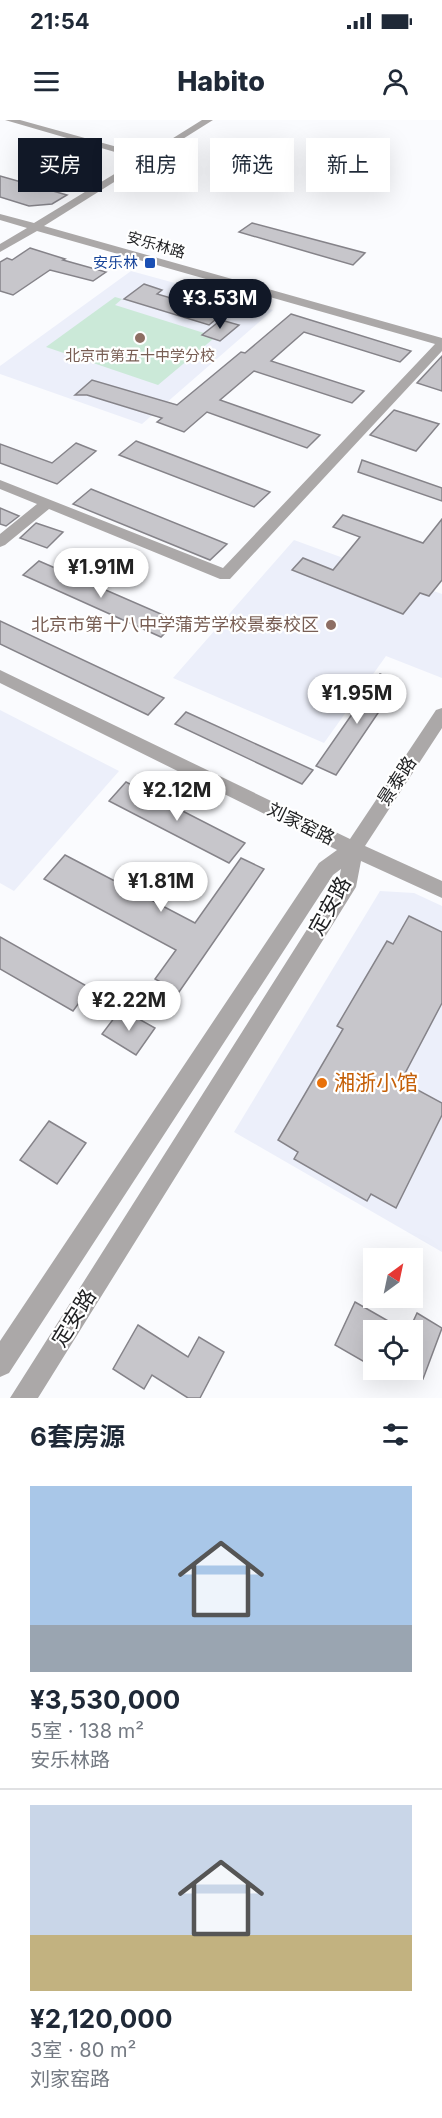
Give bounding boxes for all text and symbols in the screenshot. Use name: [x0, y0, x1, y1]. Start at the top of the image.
text: 21:54: [30, 8, 90, 34]
icon: menu: [30, 65, 63, 98]
text: Habito: [177, 65, 265, 98]
icon: person: [379, 65, 412, 98]
chip: 买房: [18, 138, 102, 192]
chip: 租房: [114, 138, 198, 192]
chip: 筛选: [210, 138, 294, 192]
chip: 新上: [306, 138, 390, 192]
street label: 安乐林路: [125, 227, 188, 262]
place label: 安乐林: [93, 253, 138, 272]
marker: 安乐林: [143, 256, 157, 270]
pin: ¥3.53M: [171, 279, 269, 330]
text: ¥3.53M: [183, 286, 257, 310]
marker: 北京市第五十中学分校: [133, 331, 147, 345]
place label: 北京市第五十中学分校: [65, 346, 215, 365]
pin: ¥1.91M: [52, 548, 150, 599]
text: ¥1.91M: [68, 555, 134, 579]
place label: 北京市第十八中学蒲芳学校景泰校区: [31, 614, 319, 635]
marker: 北京市第十八中学蒲芳学校景泰校区: [324, 618, 338, 632]
pin: ¥1.95M: [308, 674, 406, 725]
text: ¥1.95M: [322, 681, 392, 705]
street label: 景泰路: [373, 752, 420, 809]
pin: ¥2.12M: [128, 771, 226, 822]
text: ¥2.12M: [143, 778, 211, 802]
street label: 刘家窑路: [264, 798, 338, 849]
pin: ¥1.81M: [112, 862, 210, 913]
text: ¥1.81M: [128, 869, 194, 893]
street label: 定安路: [303, 872, 356, 939]
pin: ¥2.22M: [80, 981, 178, 1032]
text: ¥2.22M: [92, 988, 166, 1012]
place label: 湘浙小馆: [334, 1070, 418, 1095]
marker: 湘浙小馆: [315, 1076, 329, 1090]
north arrow: [363, 1248, 423, 1308]
map controls: [363, 1248, 423, 1380]
street label: 定安路: [46, 1284, 101, 1351]
button: locate: [363, 1320, 423, 1380]
icon: filters: [379, 1418, 412, 1451]
text: 6套房源: [30, 1421, 125, 1452]
icon: home: [167, 1525, 275, 1633]
text: ¥3,530,000: [30, 1684, 180, 1715]
text: 5室 · 138 m²: [30, 1719, 144, 1743]
text: 安乐林路: [30, 1748, 110, 1772]
icon: home: [167, 1844, 275, 1952]
text: ¥2,120,000: [30, 2003, 172, 2034]
text: 3室 · 80 m²: [30, 2038, 136, 2062]
text: 刘家窑路: [30, 2067, 110, 2091]

